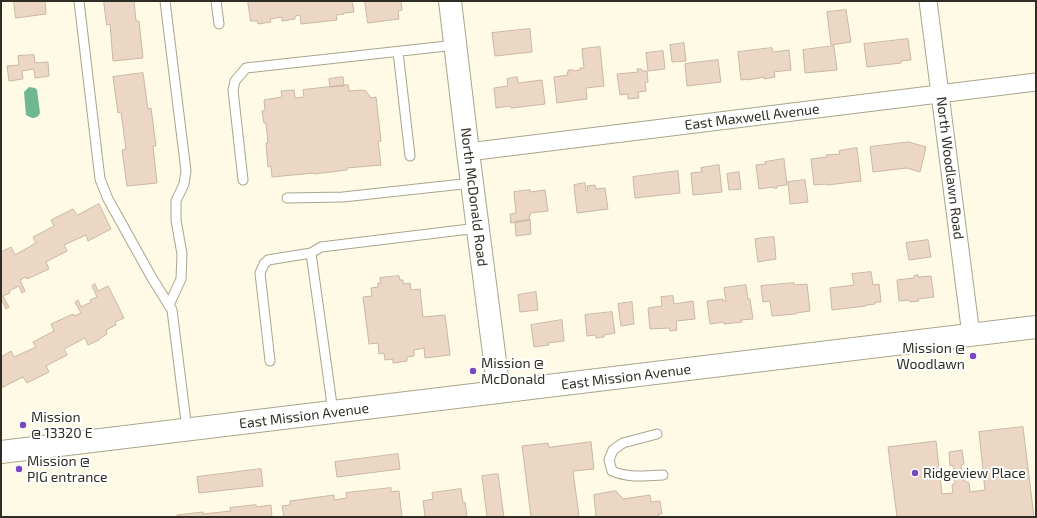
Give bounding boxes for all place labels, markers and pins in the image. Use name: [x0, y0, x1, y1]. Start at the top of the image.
place label: Mission @ Woodlawn: [897, 340, 965, 372]
marker: Mission @ Woodlawn: [968, 351, 978, 361]
place label: Mission @ McDonald: [481, 355, 545, 388]
marker: Mission @ McDonald: [468, 366, 478, 376]
place label: Mission @ 13320 E: [31, 409, 93, 442]
marker: Mission @ 13320 E: [18, 420, 28, 430]
place label: Mission @ PIG entrance: [27, 453, 108, 486]
marker: Mission @ PIG entrance: [14, 464, 24, 474]
place label: Ridgeview Place: [923, 465, 1026, 481]
marker: Ridgeview Place: [910, 468, 920, 478]

